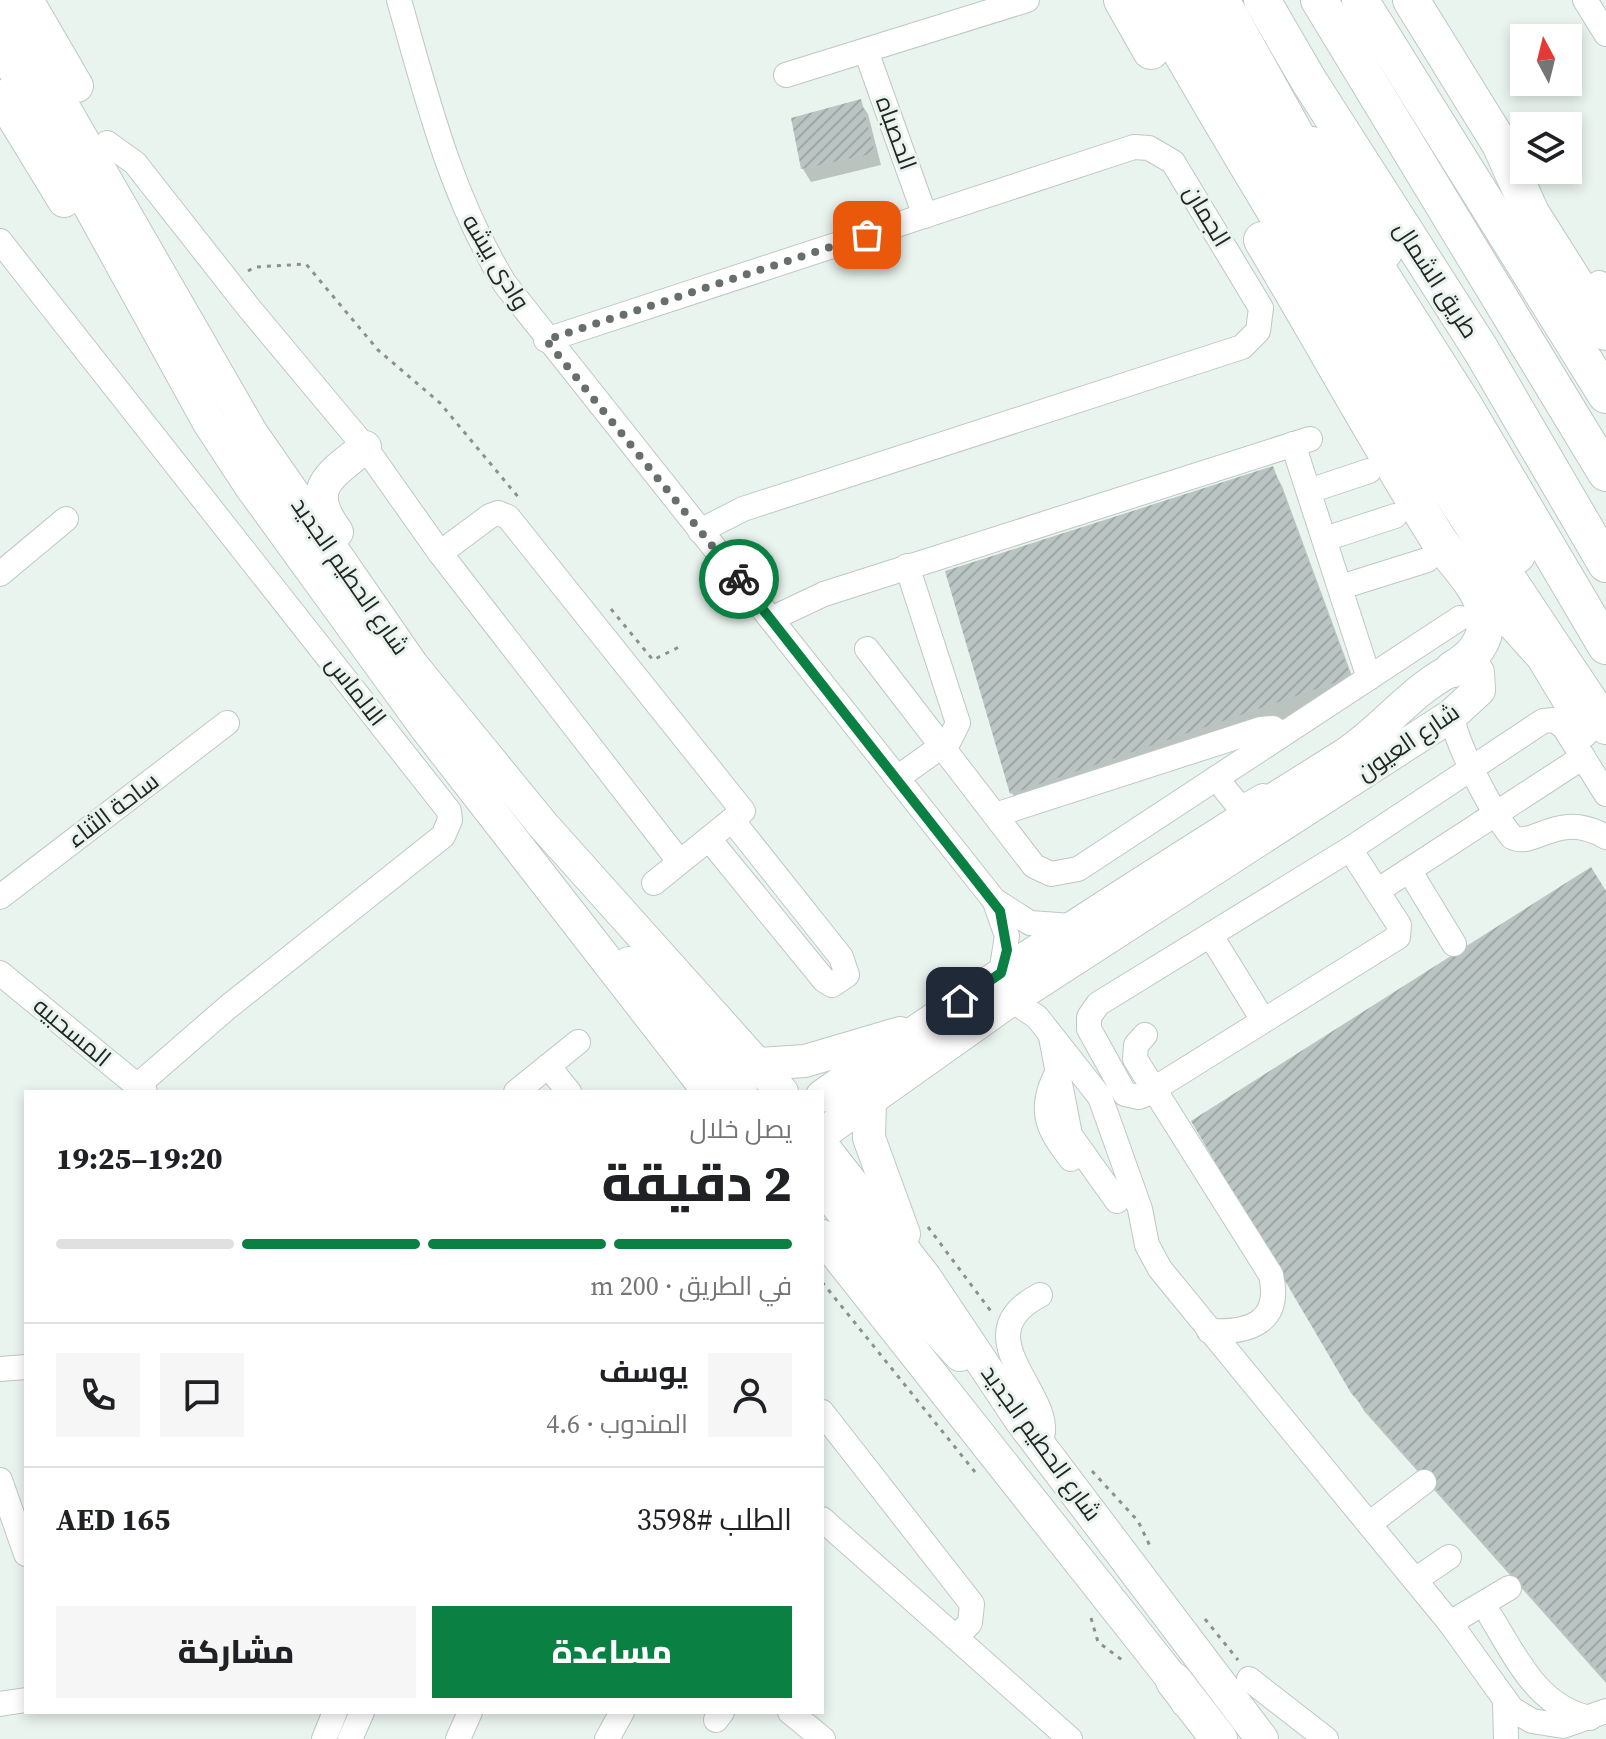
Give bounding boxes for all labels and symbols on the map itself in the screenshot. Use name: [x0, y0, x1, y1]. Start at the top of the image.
north arrow: [1510, 24, 1582, 96]
street label: الحصباه: [868, 91, 925, 174]
street label: الجمان: [1176, 179, 1239, 253]
pin: [833, 201, 901, 269]
street label: وادى بيشه: [455, 208, 538, 316]
street label: طريق الشمال: [1386, 215, 1487, 345]
street label: شارع الحطيم الجديد: [284, 490, 417, 661]
courier: [699, 539, 779, 619]
street label: الالماس: [319, 649, 394, 733]
street label: شارع العيون: [1350, 695, 1466, 788]
street label: ساحة الثناء: [60, 764, 165, 855]
pin: [926, 967, 994, 1035]
street label: المسحبيه: [26, 989, 118, 1074]
street label: شارع الحطيم الجديد: [973, 1358, 1109, 1528]

